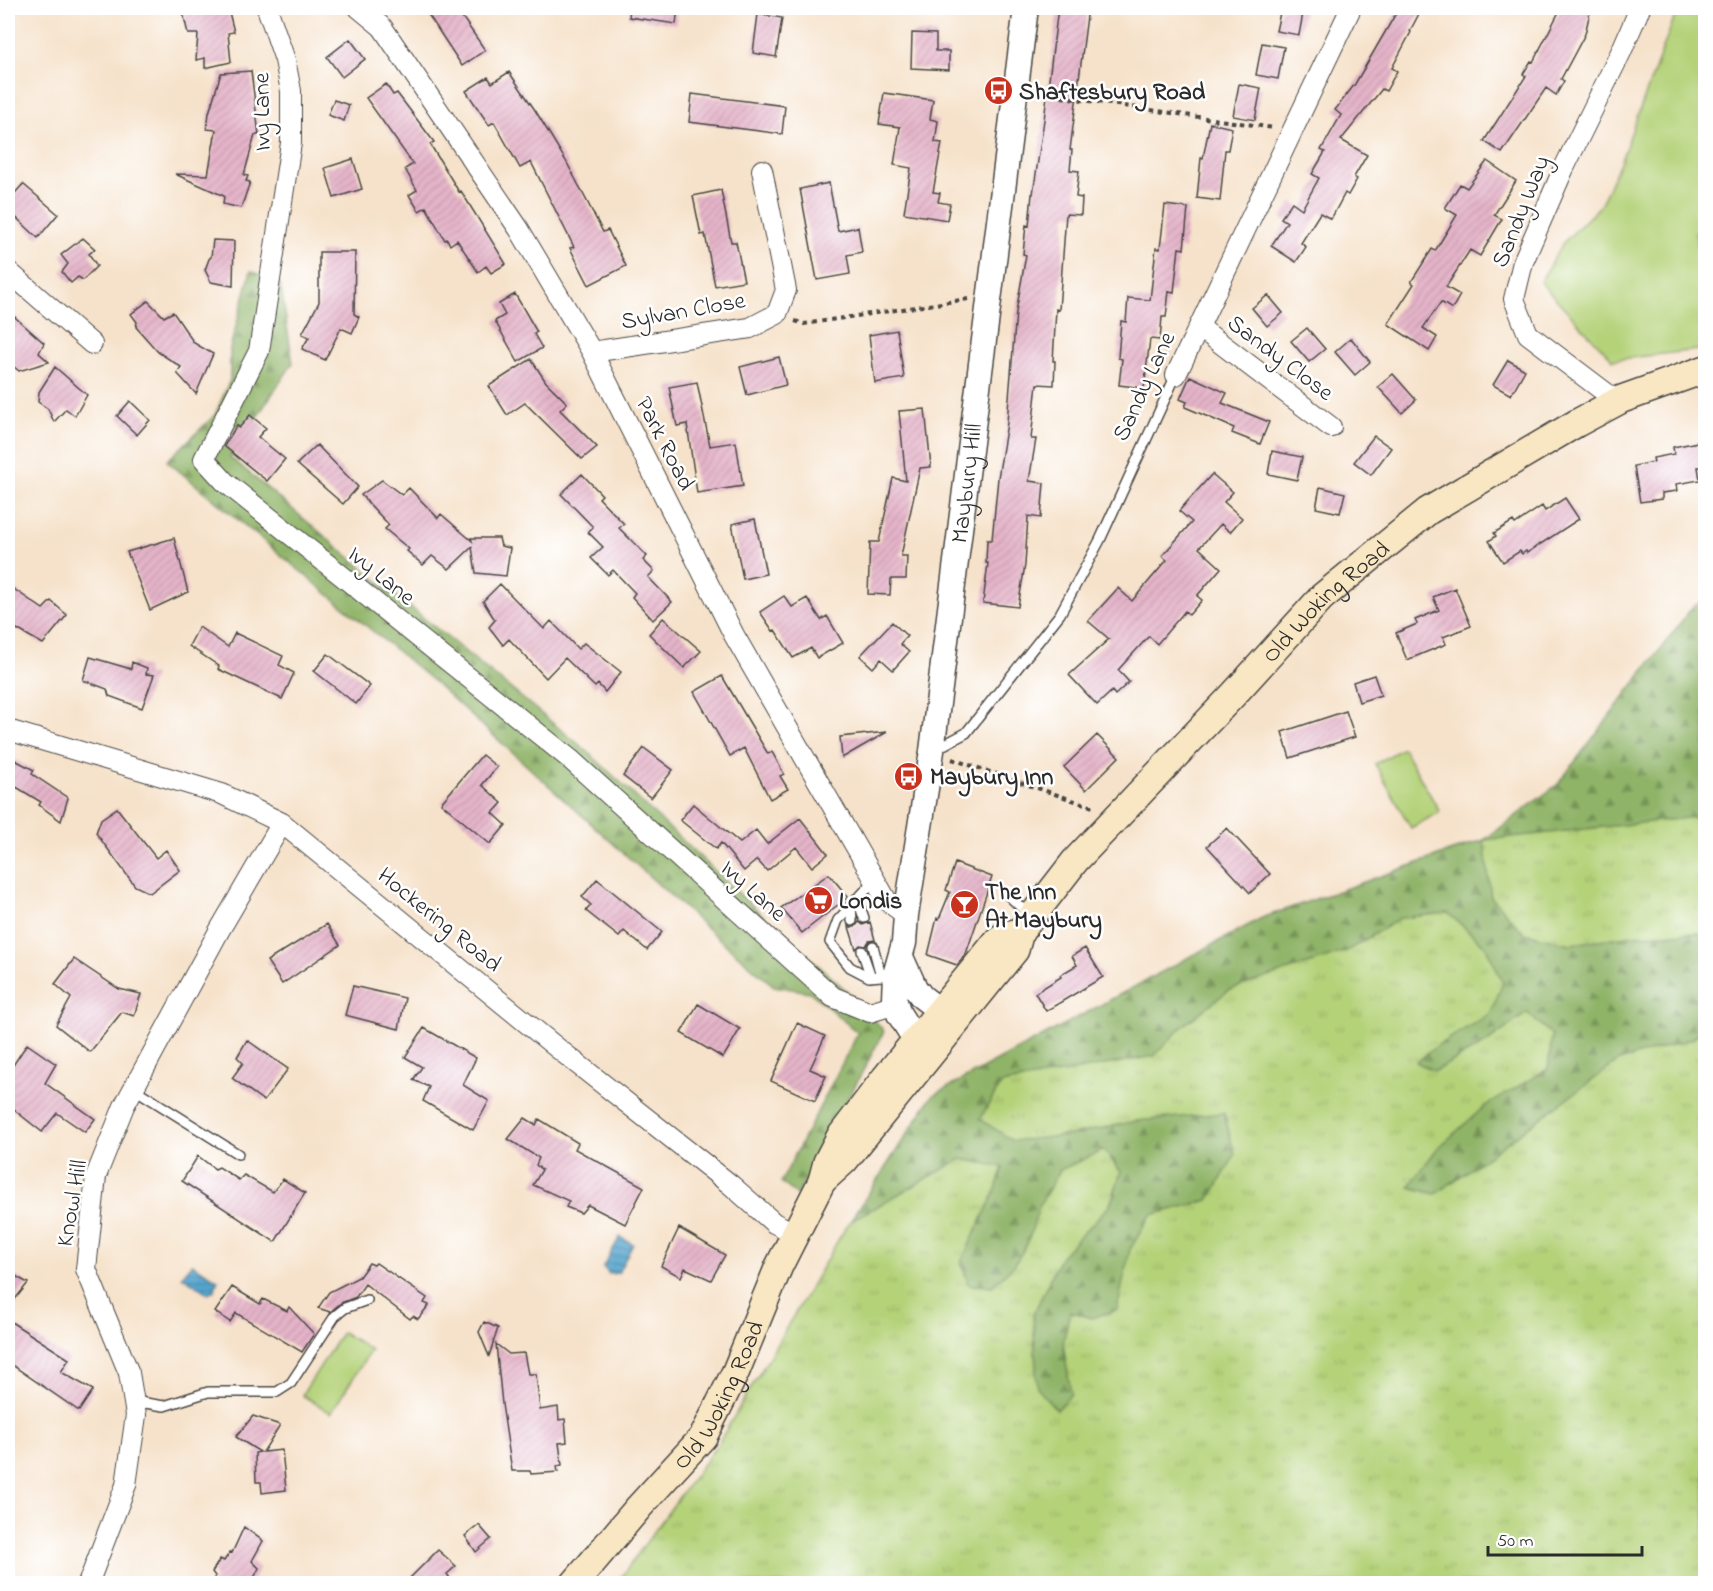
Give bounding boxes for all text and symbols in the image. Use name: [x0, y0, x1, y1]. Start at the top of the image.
street label: Ivy Lane: [245, 72, 283, 152]
bus stop icon: Shaftesbury Road: [982, 75, 1014, 107]
place label: Shaftesbury Road: [1019, 76, 1206, 112]
street label: Sandy Way: [1484, 151, 1562, 274]
street label: Sylvan Close: [619, 284, 749, 342]
street label: Sandy Close: [1218, 307, 1340, 412]
street label: Sandy Lane: [1105, 326, 1187, 448]
street label: Park Road: [625, 391, 703, 498]
street label: Maybury Hill: [943, 422, 993, 545]
street label: Old Woking Road: [1255, 533, 1399, 672]
street label: Ivy Lane: [338, 539, 422, 616]
bus stop icon: Maybury Inn: [893, 760, 925, 792]
place label: Maybury Inn: [930, 761, 1053, 797]
street label: Ivy Lane: [711, 853, 793, 932]
street label: Hockering Road: [369, 860, 508, 982]
place label: The Inn At Maybury: [985, 876, 1102, 940]
supermarket icon: Londis: [802, 884, 834, 916]
place label: Londis: [839, 885, 902, 920]
bar icon: The Inn At Maybury: [948, 889, 980, 921]
street label: Knowl Hill: [49, 1157, 98, 1250]
street label: Old Woking Road: [666, 1316, 775, 1479]
scale bar: [1488, 1519, 1642, 1557]
text: 50 m: [1497, 1529, 1534, 1555]

